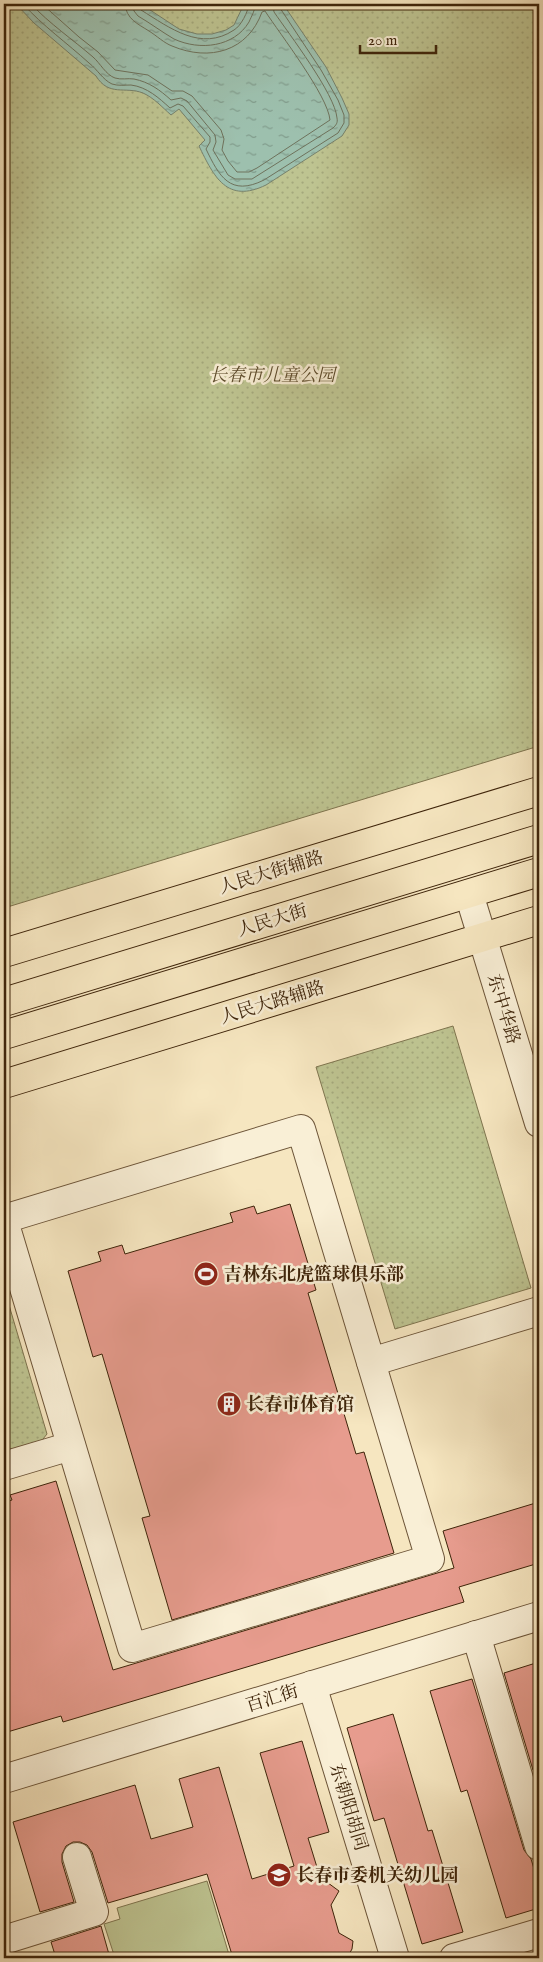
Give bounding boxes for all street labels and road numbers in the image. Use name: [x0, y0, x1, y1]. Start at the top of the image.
street label: 人民大街辅路: [216, 847, 326, 900]
street label: 人民大街: [235, 900, 310, 943]
street label: 东中华路: [481, 972, 524, 1047]
street label: 人民大路辅路: [217, 977, 327, 1030]
street label: 百汇街: [243, 1681, 302, 1718]
street label: 东朝阳胡同: [323, 1761, 372, 1854]

